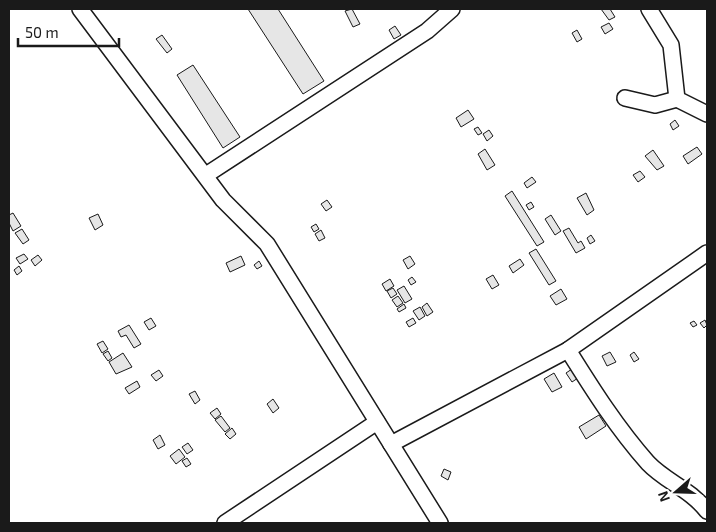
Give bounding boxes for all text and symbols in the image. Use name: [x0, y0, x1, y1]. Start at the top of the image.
scale bar: [18, 15, 119, 47]
text: 50 m: [25, 23, 59, 41]
north arrow: [651, 467, 701, 517]
text: N: [654, 489, 673, 504]

